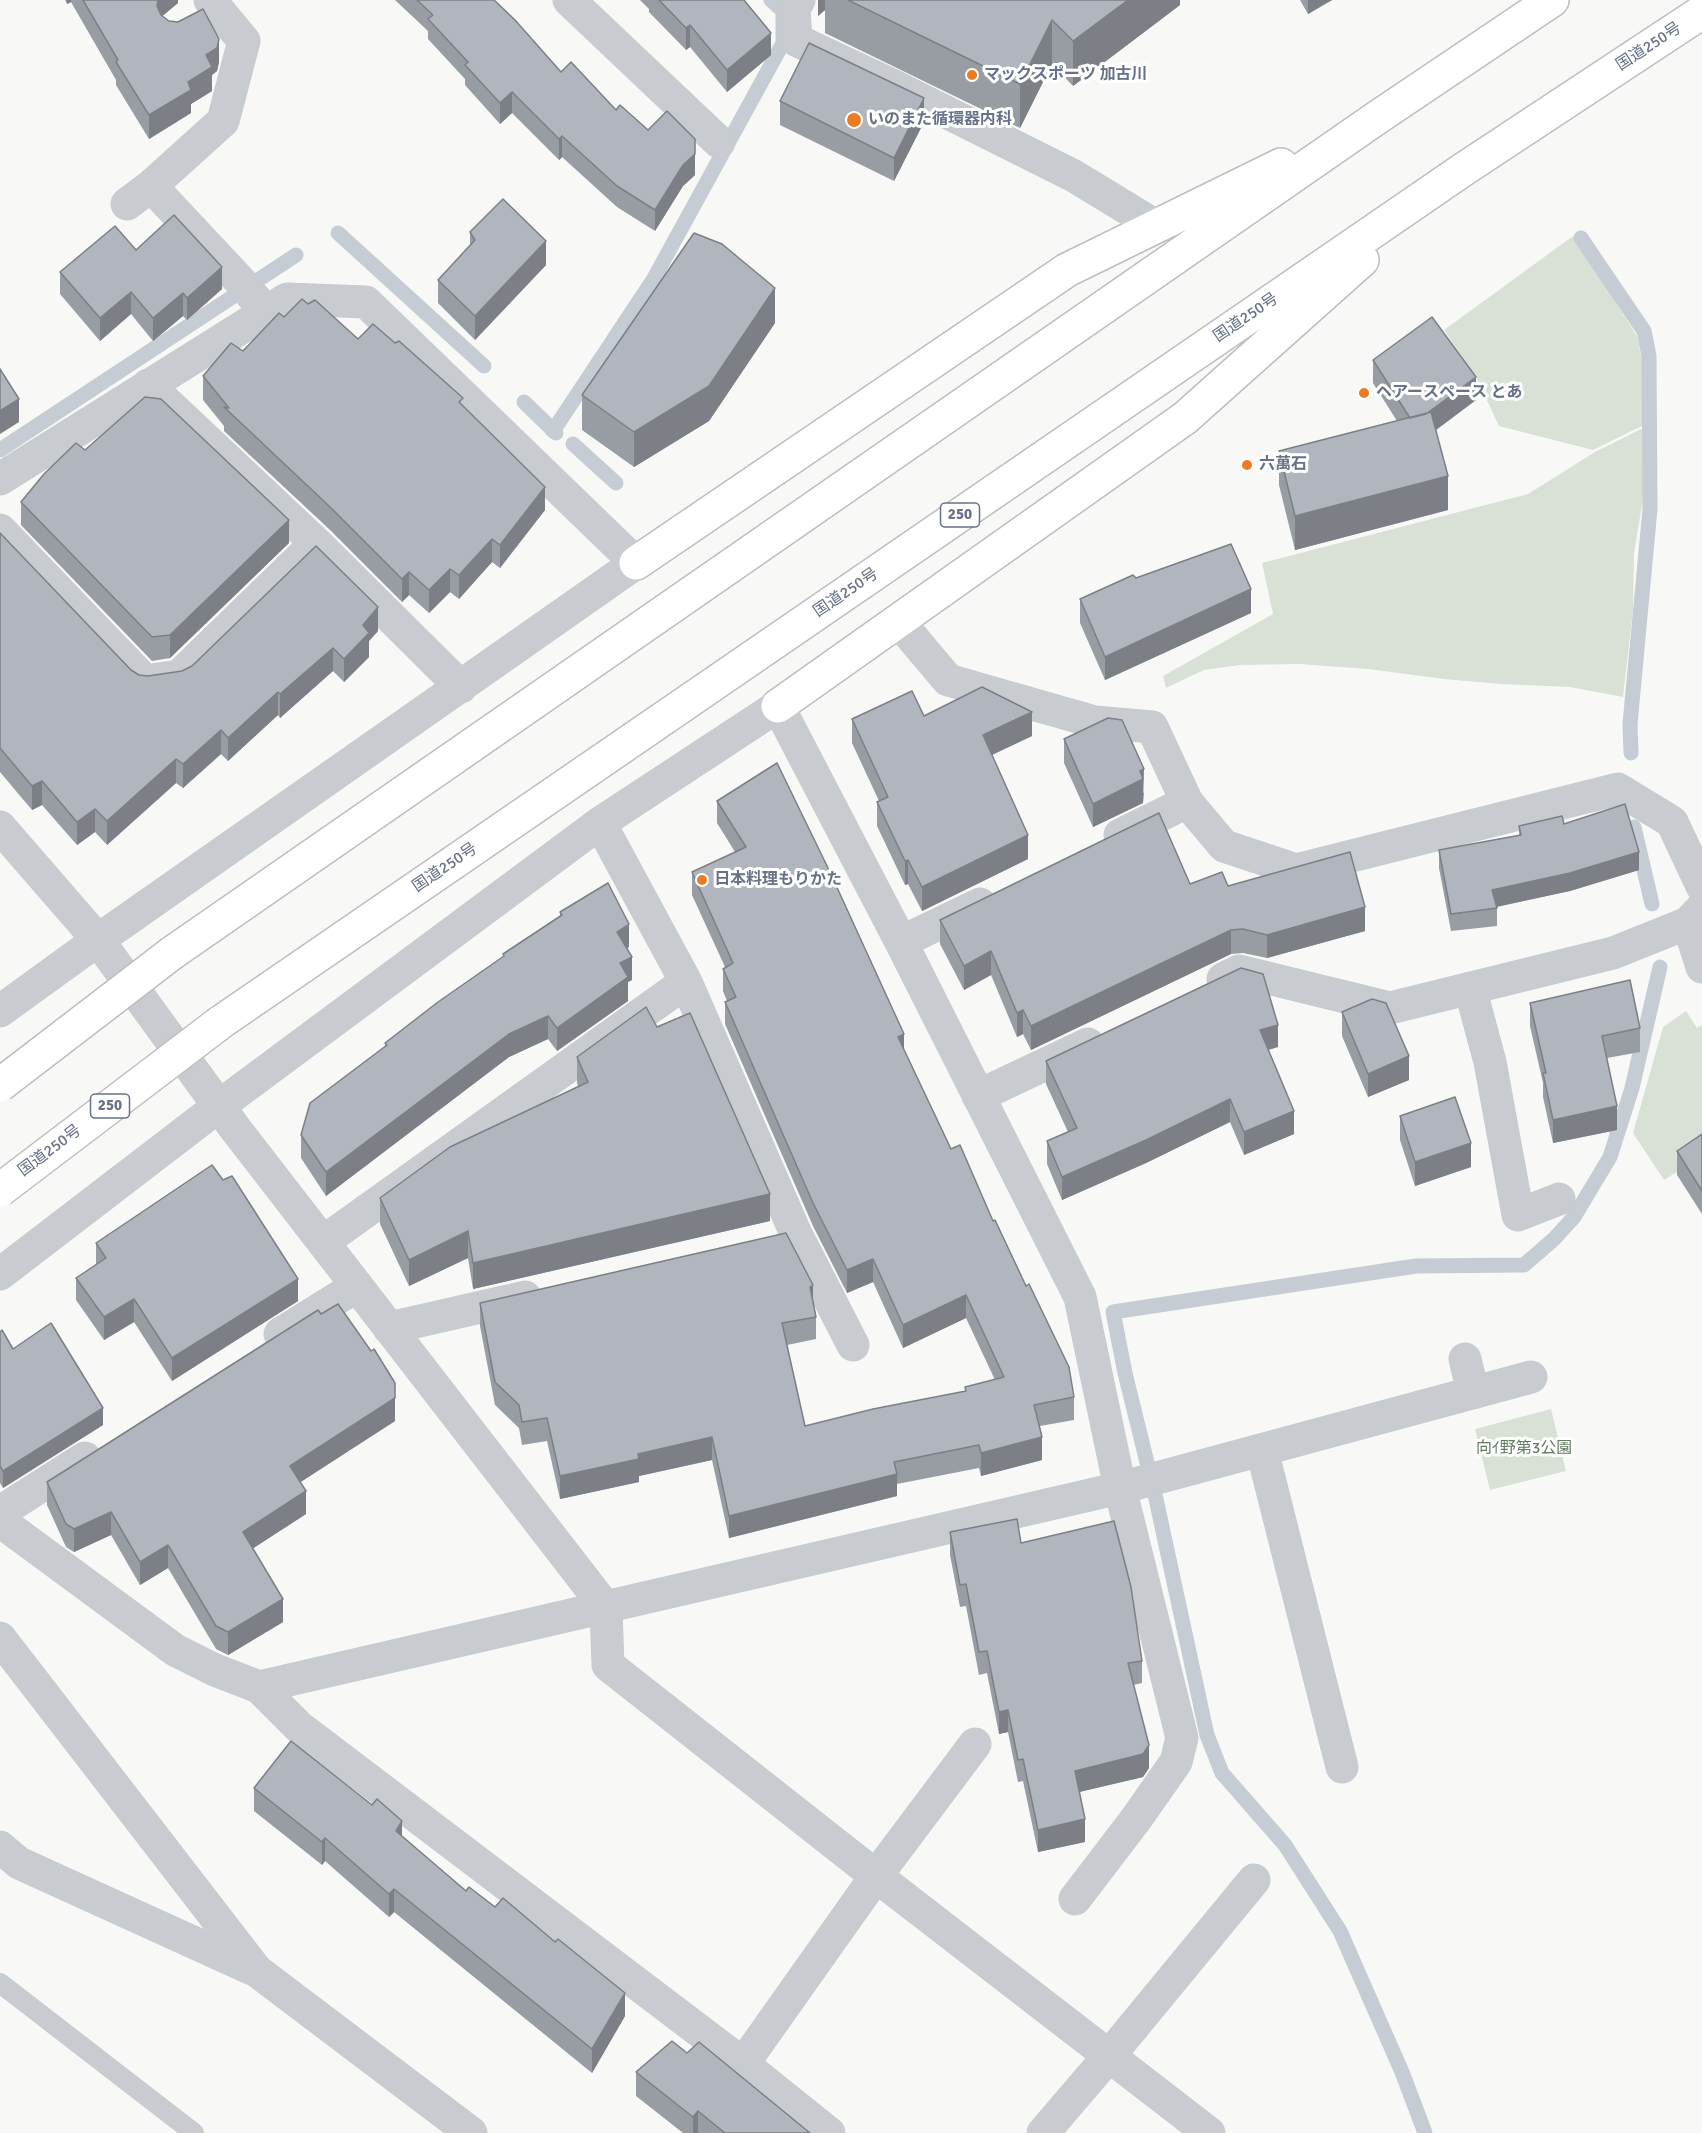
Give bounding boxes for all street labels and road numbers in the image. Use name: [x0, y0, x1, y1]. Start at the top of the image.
street label: 国道250号: [1613, 19, 1685, 75]
street label: 国道250号: [1210, 289, 1282, 347]
road number: 250: [940, 503, 980, 527]
street label: 国道250号: [810, 564, 882, 622]
street label: 国道250号: [409, 839, 481, 897]
road number: 250: [90, 1094, 130, 1118]
street label: 国道250号: [15, 1121, 85, 1181]

